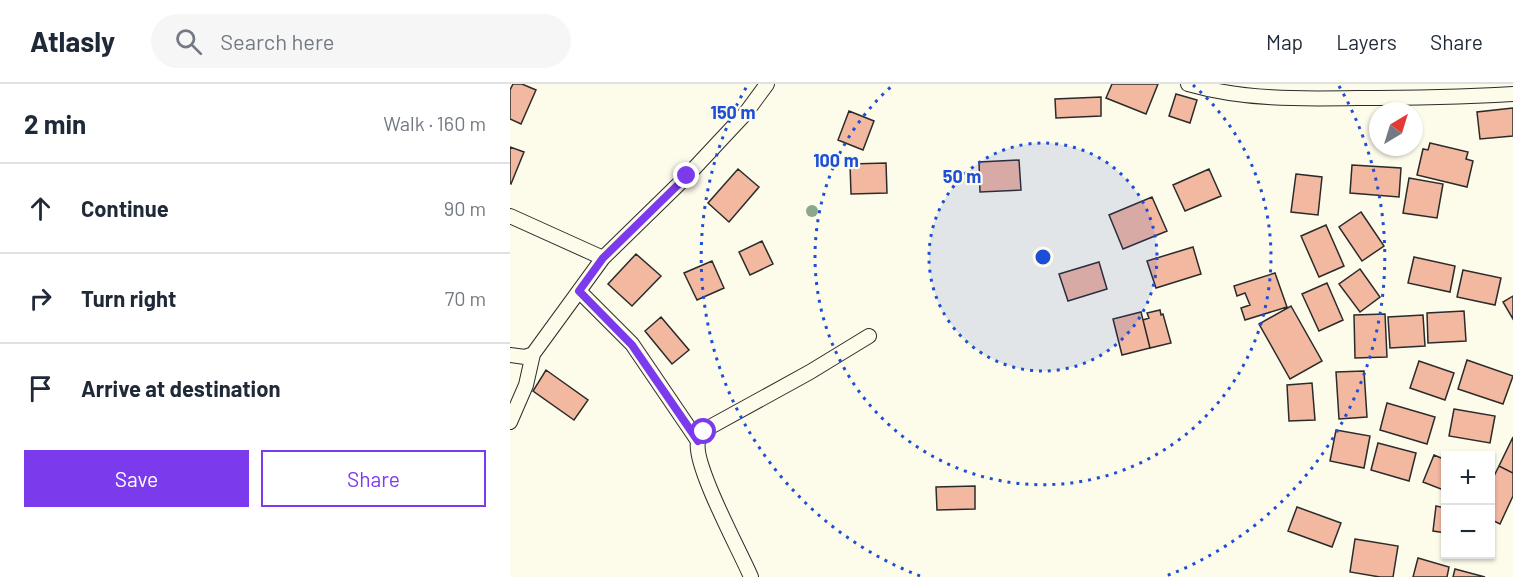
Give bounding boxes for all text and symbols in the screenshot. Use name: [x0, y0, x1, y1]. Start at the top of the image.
search box: [151, 14, 571, 68]
text: Atlasly: [30, 24, 115, 58]
icon: search: [172, 25, 205, 58]
text: Search here: [220, 28, 335, 54]
text: Map: [1266, 29, 1303, 54]
text: Layers: [1336, 29, 1397, 54]
text: Share: [1430, 29, 1483, 54]
text: 150 m: [711, 101, 755, 123]
north arrow: [1369, 102, 1423, 156]
text: 2 min: [24, 108, 86, 139]
text: Walk · 160 m: [383, 111, 486, 135]
text: 100 m: [813, 149, 859, 171]
route end: [673, 162, 699, 188]
text: 50 m: [943, 165, 981, 187]
icon: ahead: [24, 192, 57, 225]
text: Continue: [81, 195, 169, 221]
text: 90 m: [444, 196, 486, 220]
centre of rings: [1033, 247, 1053, 267]
icon: right: [24, 282, 57, 315]
text: Turn right: [81, 285, 176, 311]
text: 70 m: [445, 286, 486, 310]
icon: arrive: [24, 372, 57, 405]
text: Arrive at destination: [81, 375, 280, 401]
route start: [690, 418, 716, 444]
button: Save: [24, 450, 249, 507]
button: Share: [261, 450, 486, 507]
map controls: [1441, 451, 1495, 559]
button: +: [1441, 451, 1495, 505]
button: −: [1441, 505, 1495, 559]

